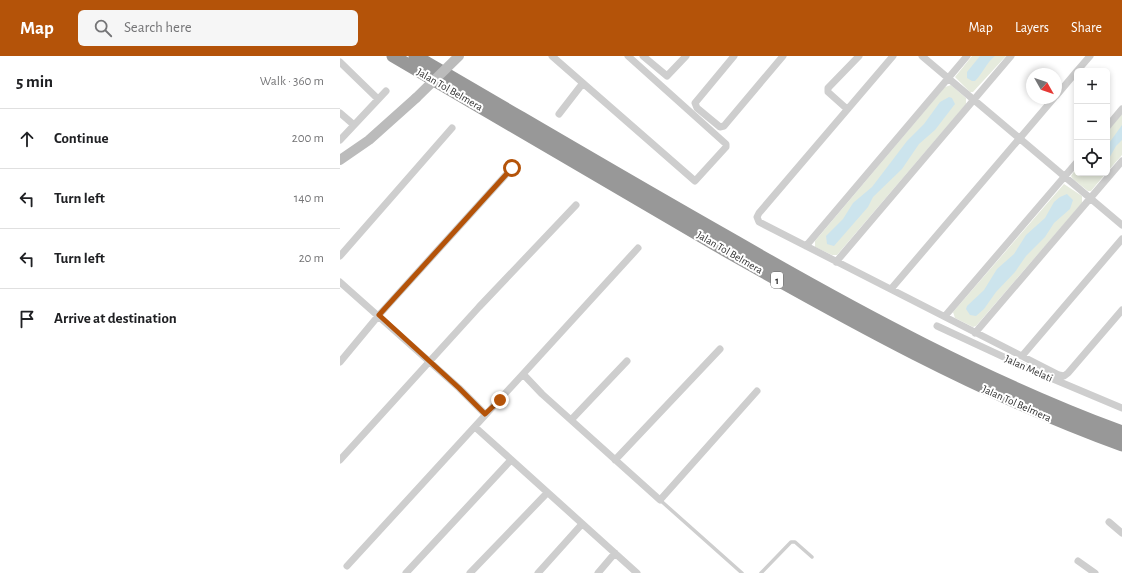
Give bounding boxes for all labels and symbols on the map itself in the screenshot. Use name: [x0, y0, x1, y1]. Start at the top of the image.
street label: Jalan Tol Belmera: [415, 66, 485, 113]
north arrow: [1026, 68, 1062, 104]
route start: [503, 159, 521, 177]
street label: Jalan Tol Belmera: [695, 229, 765, 276]
road number: 1: [771, 272, 783, 288]
street label: Jalan Melati: [1003, 353, 1054, 384]
street label: Jalan Tol Belmera: [981, 383, 1053, 424]
route end: [491, 391, 509, 409]

